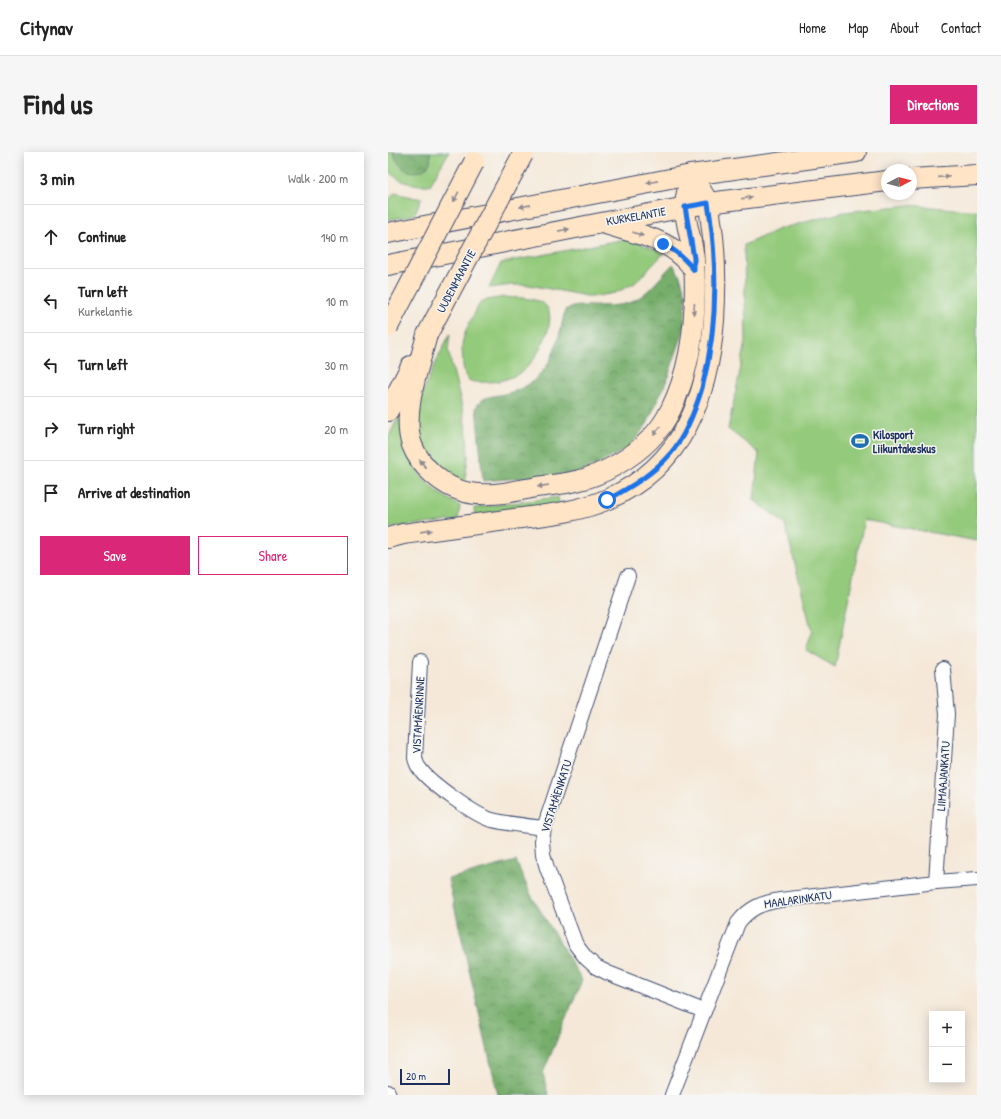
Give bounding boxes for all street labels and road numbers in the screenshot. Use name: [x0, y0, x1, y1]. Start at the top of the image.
street label: KURKELANTIE: [605, 202, 668, 230]
street label: UUDENMAANTIE: [432, 246, 480, 316]
street label: VISTAMÄENRINNE: [407, 675, 429, 754]
street label: LIIMAAJANKATU: [932, 740, 954, 812]
street label: VISTAMÄENKATU: [536, 757, 576, 835]
street label: MAALARINKATU: [763, 886, 833, 912]

